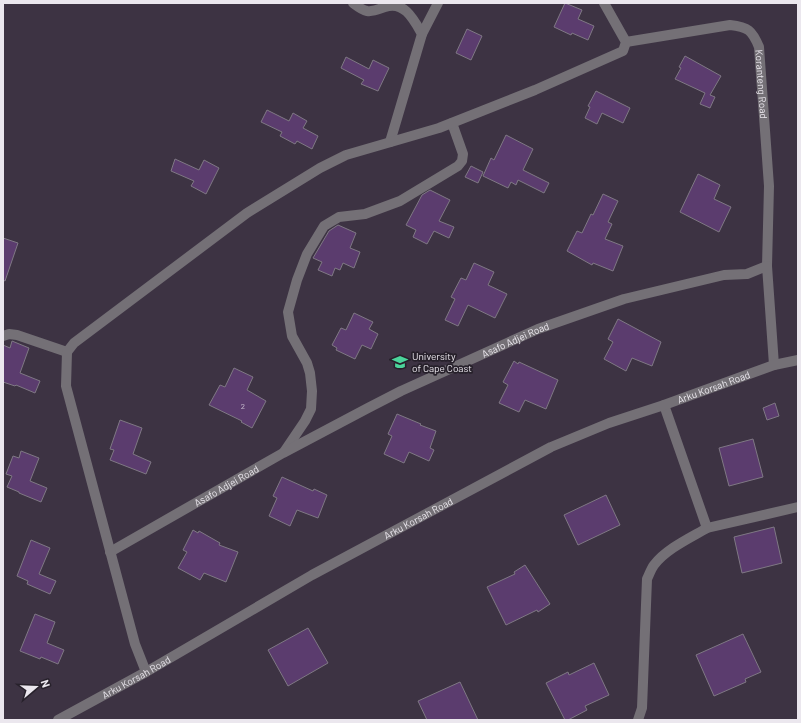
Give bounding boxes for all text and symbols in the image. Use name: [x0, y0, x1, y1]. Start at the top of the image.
street label: Koranteng Road: [753, 49, 770, 119]
street label: Asafo Adjei Road: [480, 320, 551, 360]
place label: University of Cape Coast: [412, 350, 472, 374]
school or university icon: University of Cape Coast: [391, 353, 409, 371]
street label: Arku Korsah Road: [676, 368, 752, 406]
house number: 2: [241, 401, 245, 411]
street label: Asafo Adjei Road: [192, 462, 261, 509]
street label: Arku Korsah Road: [382, 495, 455, 541]
street label: Arku Korsah Road: [100, 653, 172, 701]
north arrow: [16, 667, 56, 707]
text: N: [39, 678, 53, 689]

